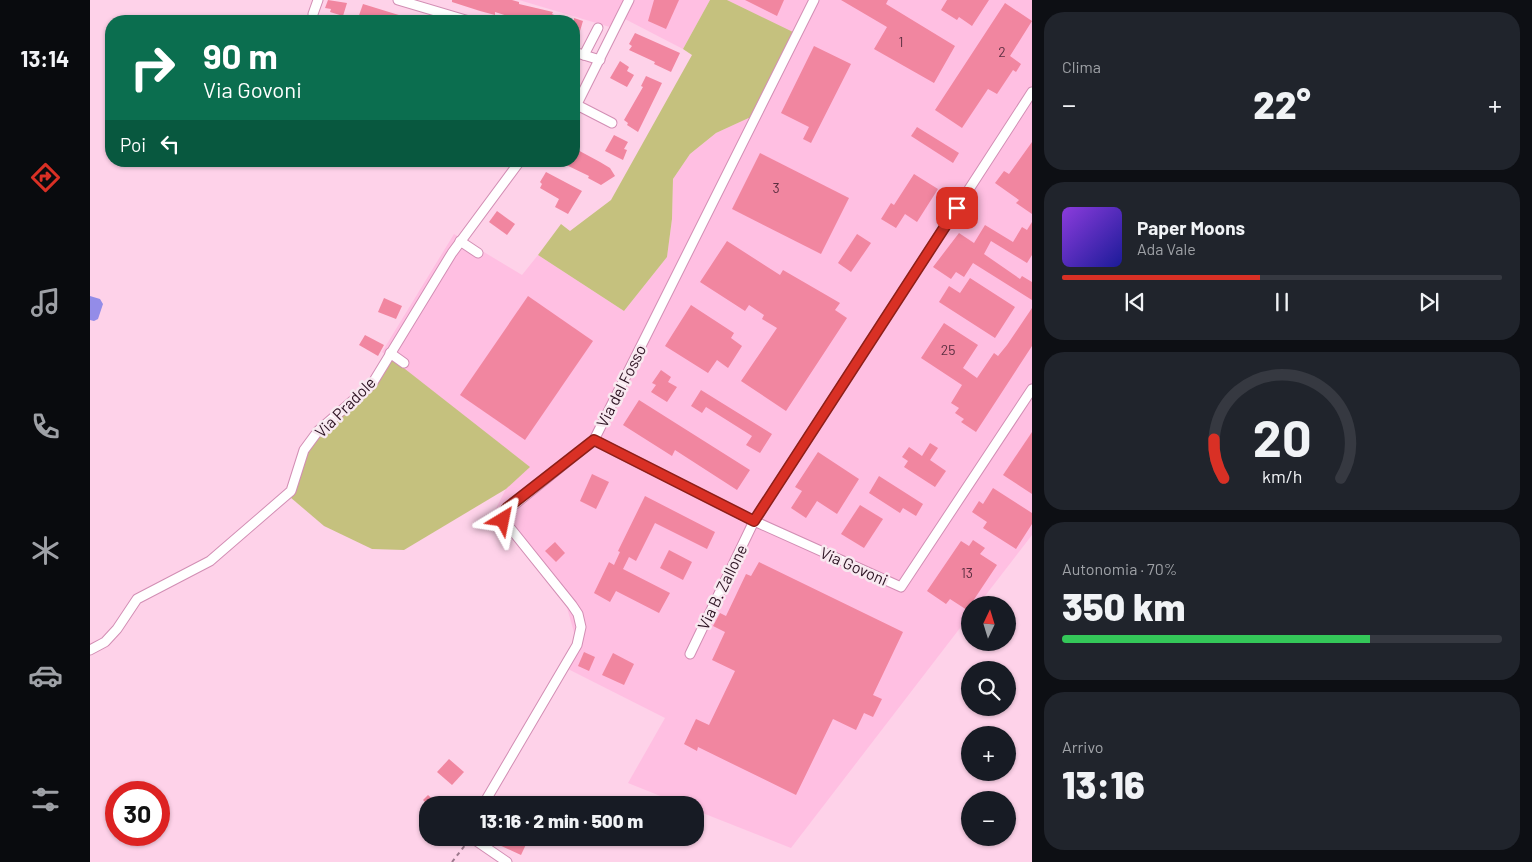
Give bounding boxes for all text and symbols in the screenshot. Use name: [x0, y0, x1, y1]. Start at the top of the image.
house number: 1: [899, 33, 903, 50]
text: 90 m: [203, 34, 278, 76]
icon: right: [120, 35, 185, 100]
house number: 2: [998, 43, 1006, 60]
text: 13:14: [21, 45, 69, 71]
text: Clima: [1062, 57, 1101, 76]
text: Via Govoni: [203, 76, 302, 102]
text: 22°: [1253, 81, 1311, 127]
text: −: [1062, 87, 1076, 121]
text: +: [1488, 87, 1502, 121]
icon: left: [156, 130, 184, 158]
text: Poi: [120, 133, 146, 156]
icon: directions: [28, 160, 63, 195]
house number: 3: [772, 179, 780, 196]
pin: [936, 187, 978, 229]
icon: arrive: [943, 194, 971, 222]
text: Paper Moons: [1137, 216, 1245, 239]
text: Ada Vale: [1137, 239, 1196, 258]
icon: music: [28, 285, 63, 320]
icon: previous: [1121, 288, 1149, 316]
icon: pause: [1268, 288, 1296, 316]
icon: next: [1415, 288, 1443, 316]
street label: Via del Fosso: [592, 341, 649, 430]
house number: 25: [941, 341, 955, 358]
street label: Via Pradole: [310, 372, 379, 441]
text: 20: [1253, 405, 1311, 467]
icon: phone: [28, 409, 63, 444]
text: km/h: [1262, 465, 1302, 487]
position arrow: [476, 493, 528, 545]
icon: climate: [28, 533, 63, 568]
street label: Via B. Zallone: [693, 541, 750, 632]
street label: Via Govoni: [818, 542, 891, 589]
text: Autonomia · 70%: [1062, 559, 1177, 578]
house number: 13: [961, 564, 973, 581]
text: 350 km: [1062, 583, 1186, 629]
north arrow: [961, 596, 1016, 651]
map controls: [961, 596, 1016, 846]
icon: car: [28, 658, 63, 693]
button: search: [961, 661, 1016, 716]
button: +: [961, 726, 1016, 781]
text: Arrivo: [1062, 737, 1104, 756]
text: 13:16: [1062, 761, 1145, 807]
speed limit sign: 30: [105, 781, 170, 846]
icon: filters: [28, 782, 63, 817]
button: −: [961, 791, 1016, 846]
text: 13:16 · 2 min · 500 m: [480, 809, 643, 832]

